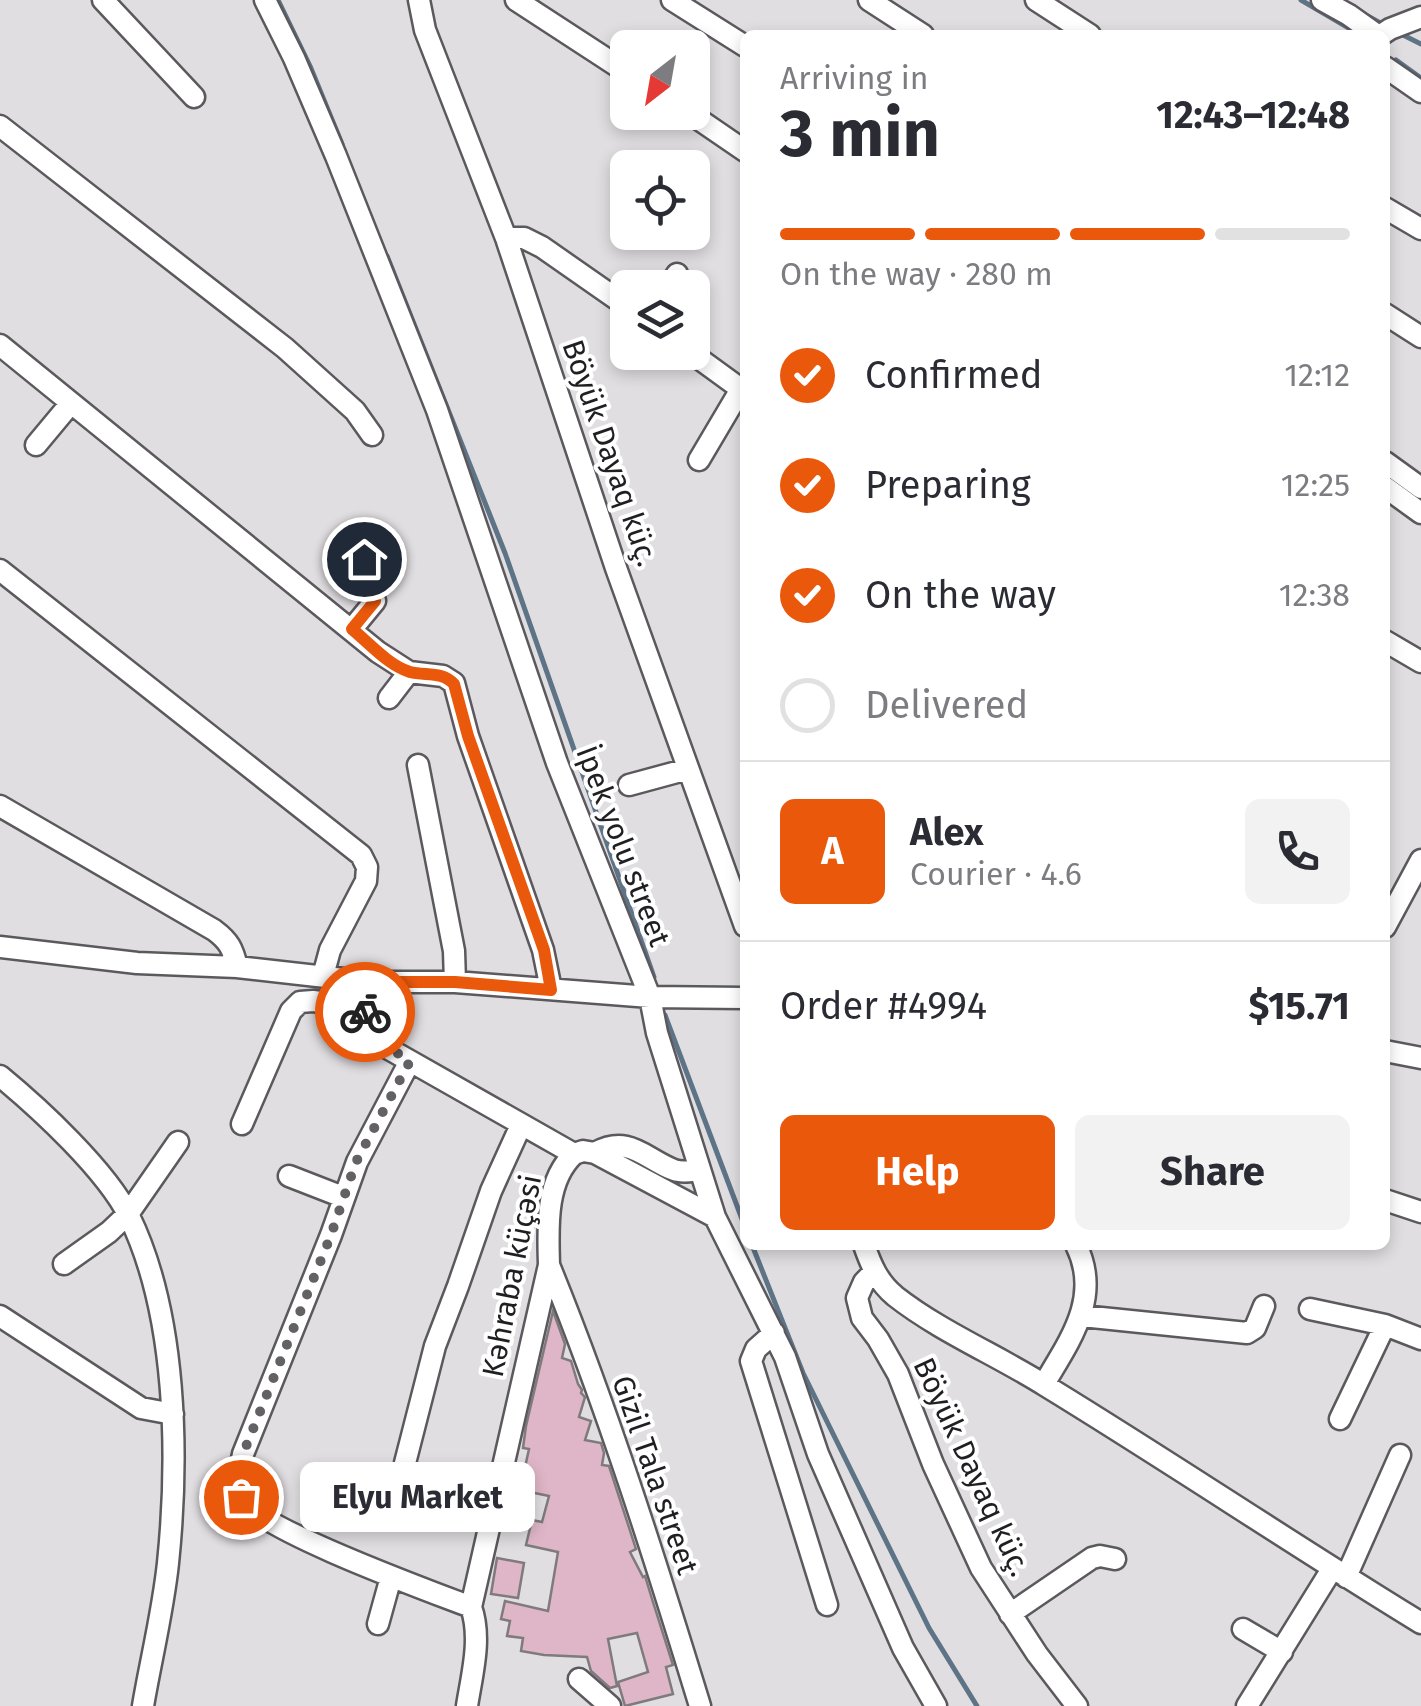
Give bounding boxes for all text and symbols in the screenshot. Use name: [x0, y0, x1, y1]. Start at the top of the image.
north arrow: [610, 30, 710, 130]
map controls: [610, 30, 710, 370]
text: Arriving in: [780, 59, 928, 97]
text: 12:43–12:48: [1156, 92, 1350, 138]
text: 3 min: [780, 95, 940, 173]
button: locate: [610, 150, 710, 250]
text: On the way · 280 m: [780, 255, 1053, 293]
button: layers: [610, 270, 710, 370]
street label: Böyük Dayaq küç.: [554, 335, 666, 571]
icon: check: [780, 348, 835, 403]
text: Confirmed: [865, 352, 1043, 398]
text: 12:12: [1284, 356, 1350, 394]
icon: check: [780, 458, 835, 513]
text: Preparing: [865, 462, 1031, 508]
text: 12:25: [1281, 466, 1350, 504]
pin: [322, 517, 407, 602]
icon: home: [337, 532, 392, 587]
icon: check: [780, 568, 835, 623]
text: On the way: [865, 572, 1056, 618]
text: 12:38: [1279, 576, 1350, 614]
text: Delivered: [865, 682, 1028, 728]
street label: İpek yolu street: [568, 741, 678, 951]
button: phone: [1245, 799, 1350, 904]
text: Alex: [910, 809, 983, 855]
text: A: [821, 828, 844, 874]
text: Courier · 4.6: [910, 855, 1082, 893]
courier: [315, 962, 415, 1062]
text: Order #4994: [780, 983, 987, 1029]
text: $15.71: [1248, 983, 1350, 1029]
icon: bike: [338, 985, 393, 1040]
button: Help: [780, 1115, 1055, 1230]
button: Share: [1075, 1115, 1350, 1230]
street label: Kəhraba küçəsi: [475, 1172, 549, 1380]
street label: Böyük Dayaq küç.: [906, 1352, 1038, 1582]
street label: Gizil Tala street: [604, 1371, 706, 1579]
pin: [199, 1455, 284, 1540]
callout: Elyu Market: [301, 1462, 536, 1532]
icon: bag: [214, 1470, 269, 1525]
text: Elyu Market: [332, 1478, 503, 1516]

